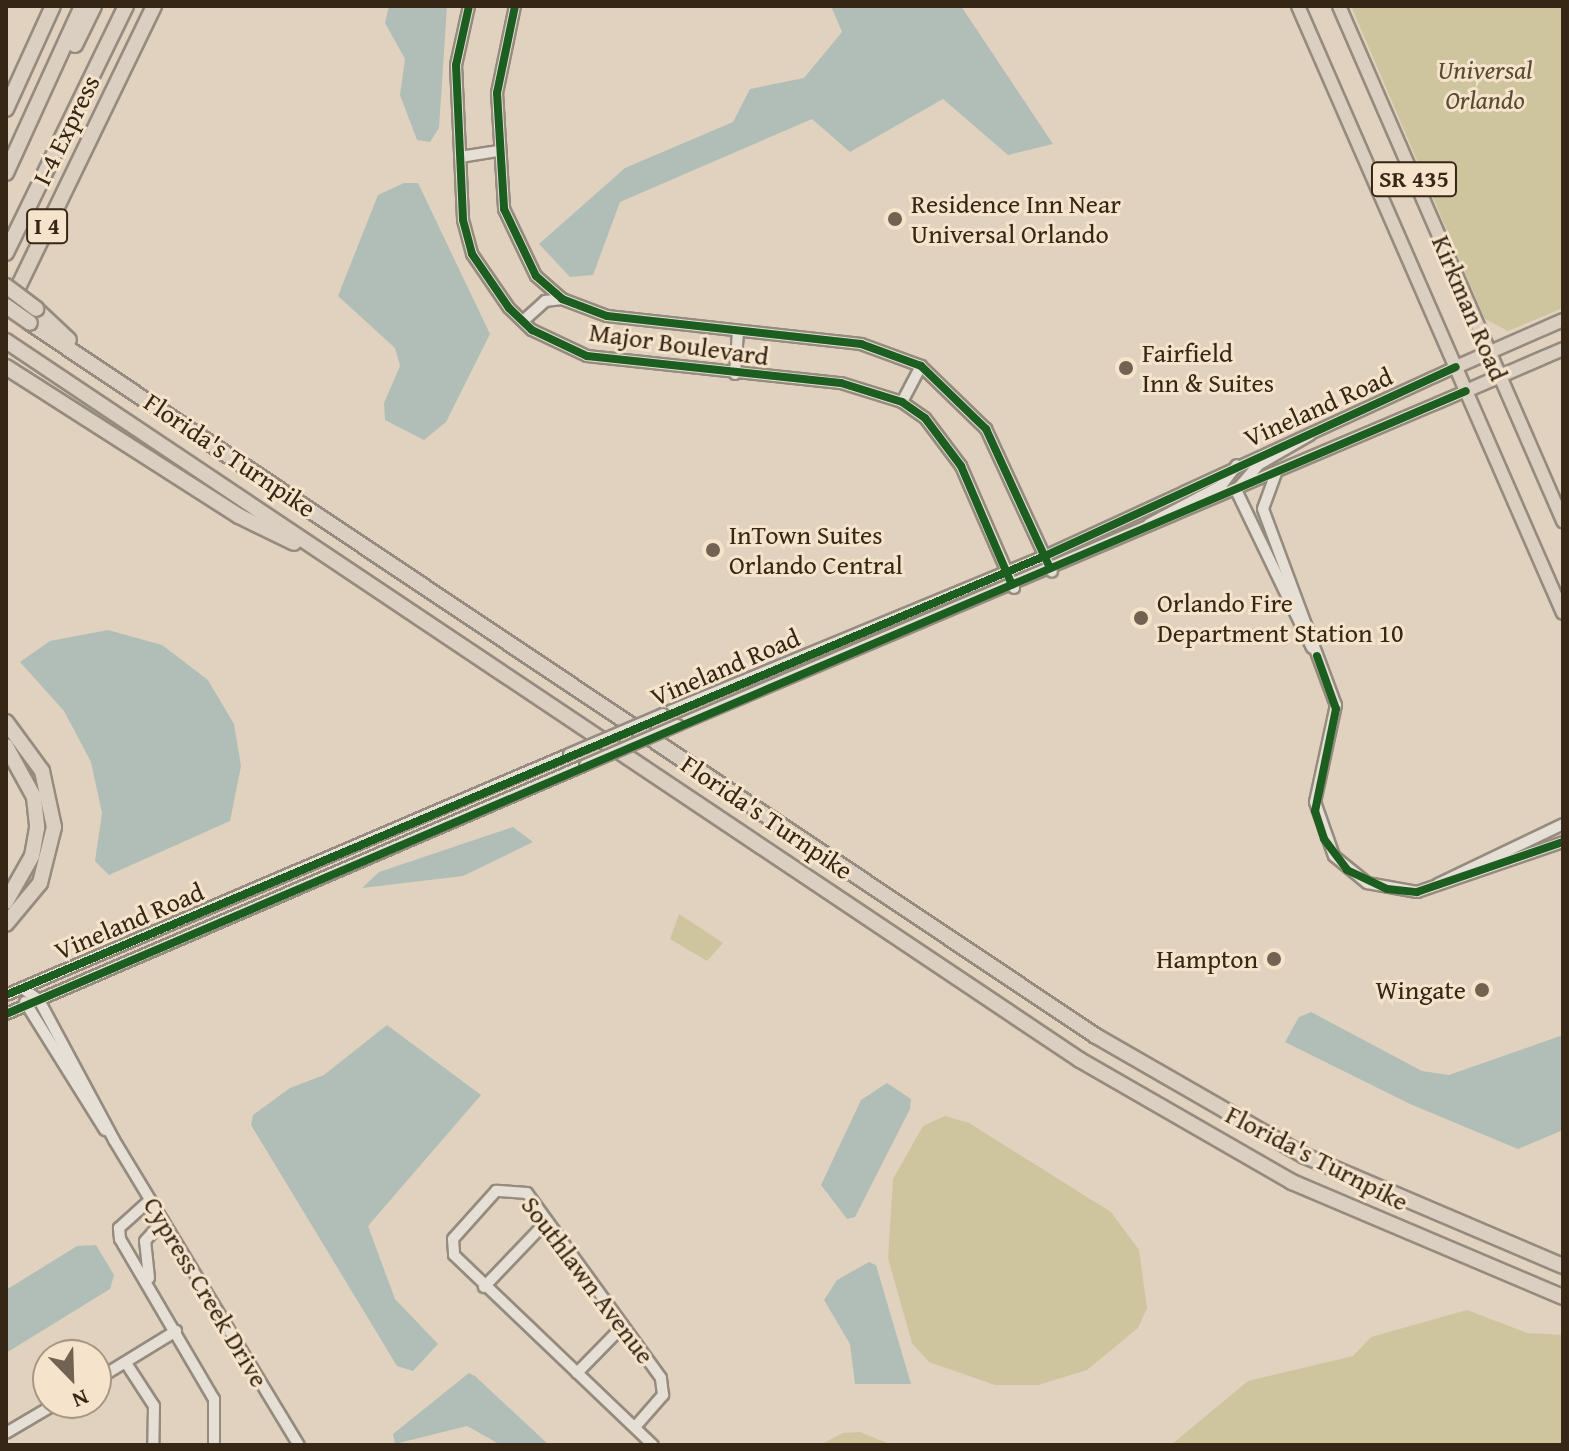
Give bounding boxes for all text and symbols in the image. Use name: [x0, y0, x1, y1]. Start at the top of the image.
park label: Universal Orlando: [1437, 54, 1533, 116]
street label: I-4 Express: [26, 70, 106, 190]
road number: SR 435: [1370, 159, 1458, 199]
place label: Residence Inn Near Universal Orlando: [911, 188, 1121, 250]
road number: I 4: [25, 206, 69, 246]
marker: Residence Inn Near Universal Orlando: [886, 210, 904, 228]
street label: Kirkman Road: [1425, 231, 1515, 385]
street label: Major Boulevard: [587, 316, 771, 372]
place label: Fairfield Inn & Suites: [1142, 337, 1274, 398]
marker: Fairfield Inn & Suites: [1117, 359, 1135, 377]
street label: Vineland Road: [1239, 360, 1397, 454]
street label: Florida's Turnpike: [138, 386, 322, 524]
place label: InTown Suites Orlando Central: [729, 519, 903, 580]
marker: InTown Suites Orlando Central: [704, 541, 722, 559]
place label: Orlando Fire Department Station 10: [1157, 587, 1403, 648]
marker: Orlando Fire Department Station 10: [1132, 609, 1150, 627]
street label: Vineland Road: [646, 622, 804, 712]
street label: Florida's Turnpike: [675, 748, 859, 886]
street label: Vineland Road: [50, 876, 208, 966]
place label: Hampton: [1156, 943, 1258, 975]
marker: Hampton: [1265, 950, 1283, 968]
place label: Wingate: [1375, 974, 1466, 1006]
marker: Wingate: [1473, 981, 1491, 999]
street label: Florida's Turnpike: [1221, 1099, 1413, 1217]
street label: Southlawn Avenue: [515, 1190, 661, 1370]
street label: Cypress Creek Drive: [137, 1191, 275, 1393]
north arrow: [32, 1339, 112, 1419]
text: N: [68, 1382, 94, 1417]

